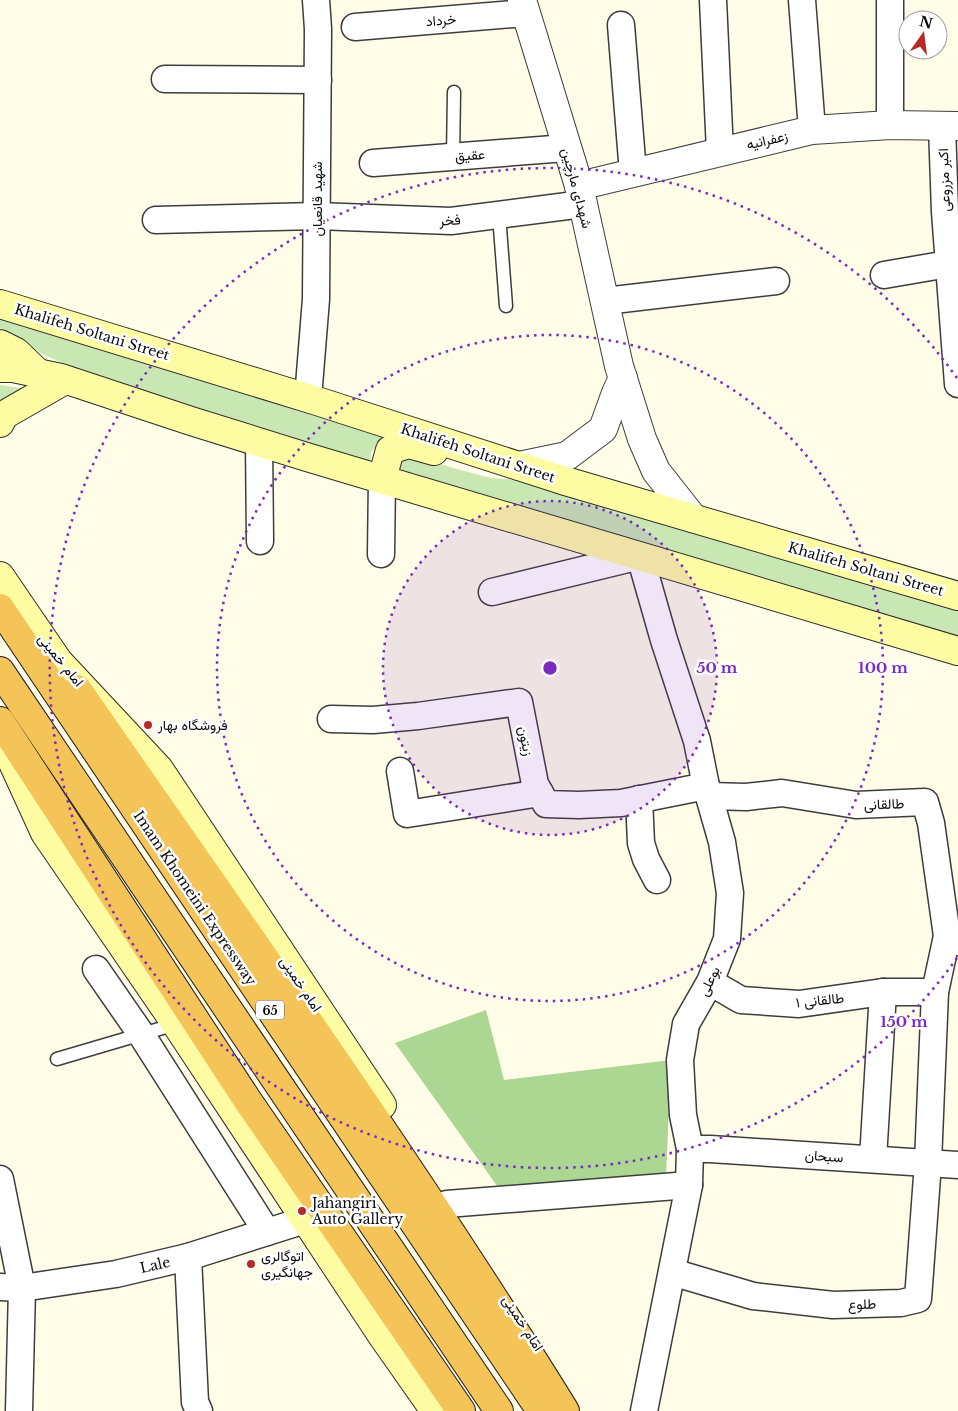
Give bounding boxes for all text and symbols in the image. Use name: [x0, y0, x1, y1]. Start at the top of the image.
street label: خرداد: [425, 10, 457, 30]
north arrow: [898, 10, 948, 60]
text: N: [918, 12, 935, 33]
street label: زعفرانیه: [745, 126, 790, 153]
street label: عقیق: [454, 145, 486, 165]
street label: شهدای مارچین: [557, 146, 596, 230]
street label: اکبر مزروعی: [934, 148, 954, 212]
street label: شهید قانعیان: [308, 162, 326, 236]
street label: فخر: [438, 210, 461, 230]
street label: Khalifeh Soltani Street: [12, 300, 172, 364]
street label: Khalifeh Soltani Street: [399, 420, 558, 487]
street label: Khalifeh Soltani Street: [786, 538, 947, 600]
street label: امام خمینی: [34, 630, 88, 690]
text: 50 m: [697, 658, 738, 677]
text: 100 m: [858, 658, 908, 677]
centre of rings: [541, 659, 559, 677]
place label: فروشگاه بهار: [157, 716, 228, 734]
marker: فروشگاه بهار: [142, 719, 154, 731]
street label: زیتون: [514, 725, 538, 758]
street label: طالقانی: [863, 794, 905, 814]
street label: Imam Khomeini Expressway: [130, 807, 260, 989]
street label: امام خمینی: [276, 953, 326, 1015]
street label: بوعلی: [694, 963, 724, 999]
street label: طالقانی ۱: [795, 989, 845, 1011]
road number: 65: [256, 1000, 284, 1020]
text: 150 m: [880, 1012, 928, 1031]
street label: سبحان: [804, 1146, 844, 1166]
place label: Jahangiri Auto Gallery: [310, 1194, 403, 1228]
marker: Jahangiri Auto Gallery: [296, 1205, 308, 1217]
place label: اتوگالری جهانگیری: [261, 1247, 313, 1281]
street label: Lale: [138, 1253, 172, 1277]
marker: اتوگالری جهانگیری: [245, 1258, 257, 1270]
street label: امام خمینی: [498, 1292, 548, 1354]
street label: طلوع: [847, 1295, 877, 1315]

